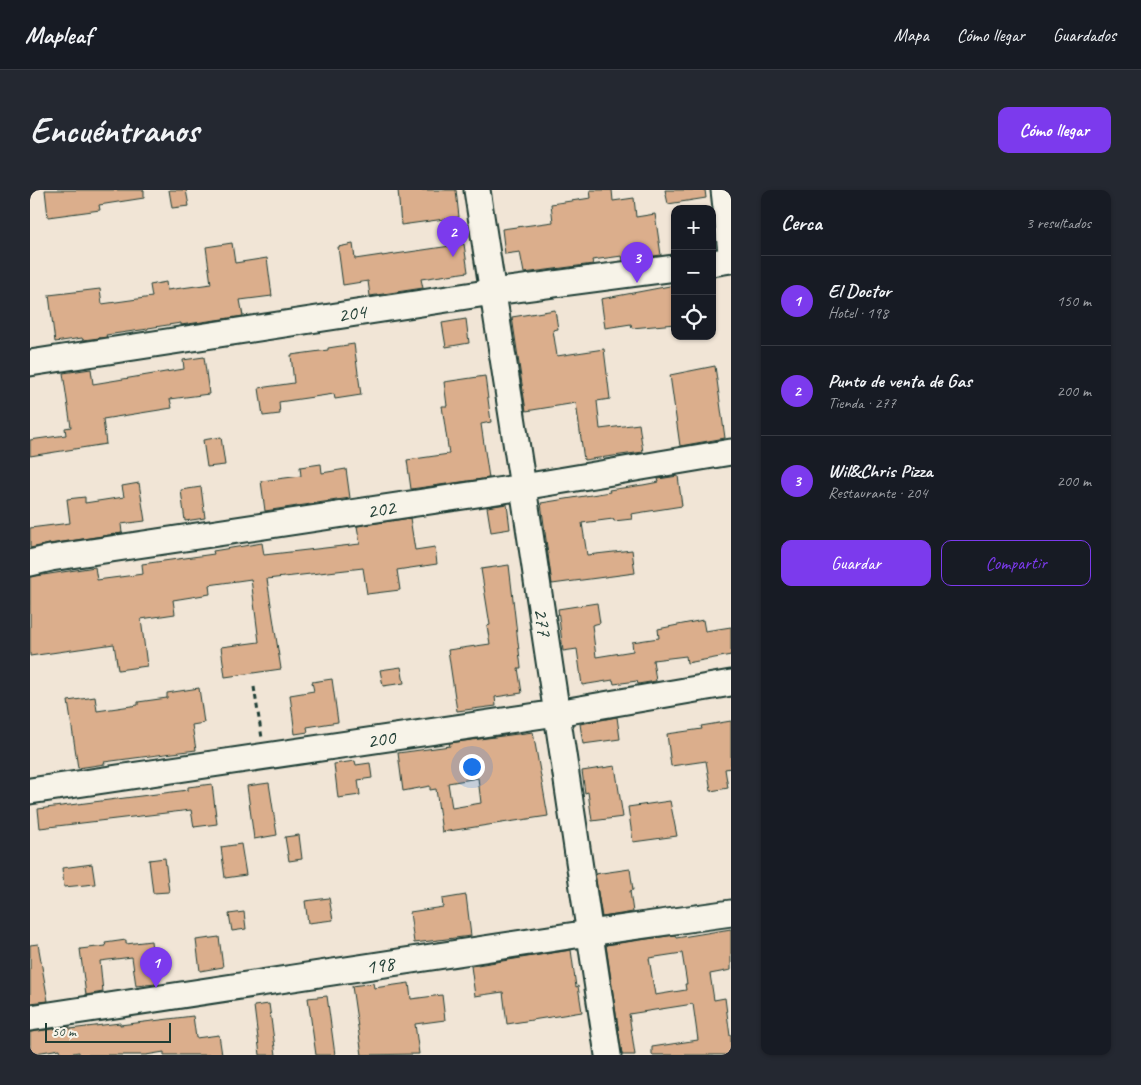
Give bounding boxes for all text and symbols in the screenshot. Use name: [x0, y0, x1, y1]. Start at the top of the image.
text: Mapleaf: [25, 20, 92, 50]
text: Mapa: [894, 24, 929, 46]
text: Cómo llegar: [957, 24, 1025, 46]
text: Guardados: [1053, 24, 1116, 46]
button: Cómo llegar: [998, 107, 1111, 153]
text: Encuéntranos: [30, 108, 199, 153]
map controls: [671, 205, 716, 340]
button: +: [671, 205, 716, 250]
text: Cerca: [781, 210, 822, 236]
text: 3 resultados: [1026, 213, 1091, 233]
pin: 2: [437, 216, 469, 257]
pin: 3: [621, 242, 653, 283]
button: −: [671, 250, 716, 295]
text: El Doctor: [828, 279, 891, 303]
text: 1: [793, 291, 801, 311]
text: 150 m: [1057, 291, 1091, 311]
button: locate: [671, 295, 716, 340]
street label: 204: [336, 298, 371, 328]
text: Hotel · 198: [828, 303, 888, 323]
text: Punto de venta de Gas: [828, 369, 972, 393]
text: 2: [793, 381, 801, 401]
text: 200 m: [1057, 381, 1091, 401]
text: Tienda · 277: [828, 393, 896, 413]
text: Wil&Chris Pizza: [828, 459, 933, 483]
text: 3: [793, 471, 801, 491]
text: 200 m: [1057, 471, 1091, 491]
text: Restaurante · 204: [828, 483, 928, 503]
street label: 202: [365, 494, 399, 524]
button: Guardar: [781, 540, 931, 586]
button: Compartir: [941, 540, 1091, 586]
street label: 277: [528, 606, 558, 639]
street label: 200: [365, 724, 398, 754]
your location: [459, 754, 485, 780]
pin: 1: [140, 947, 172, 988]
street label: 198: [364, 950, 399, 980]
scale bar: [45, 1020, 171, 1043]
text: 50 m: [52, 1023, 76, 1040]

